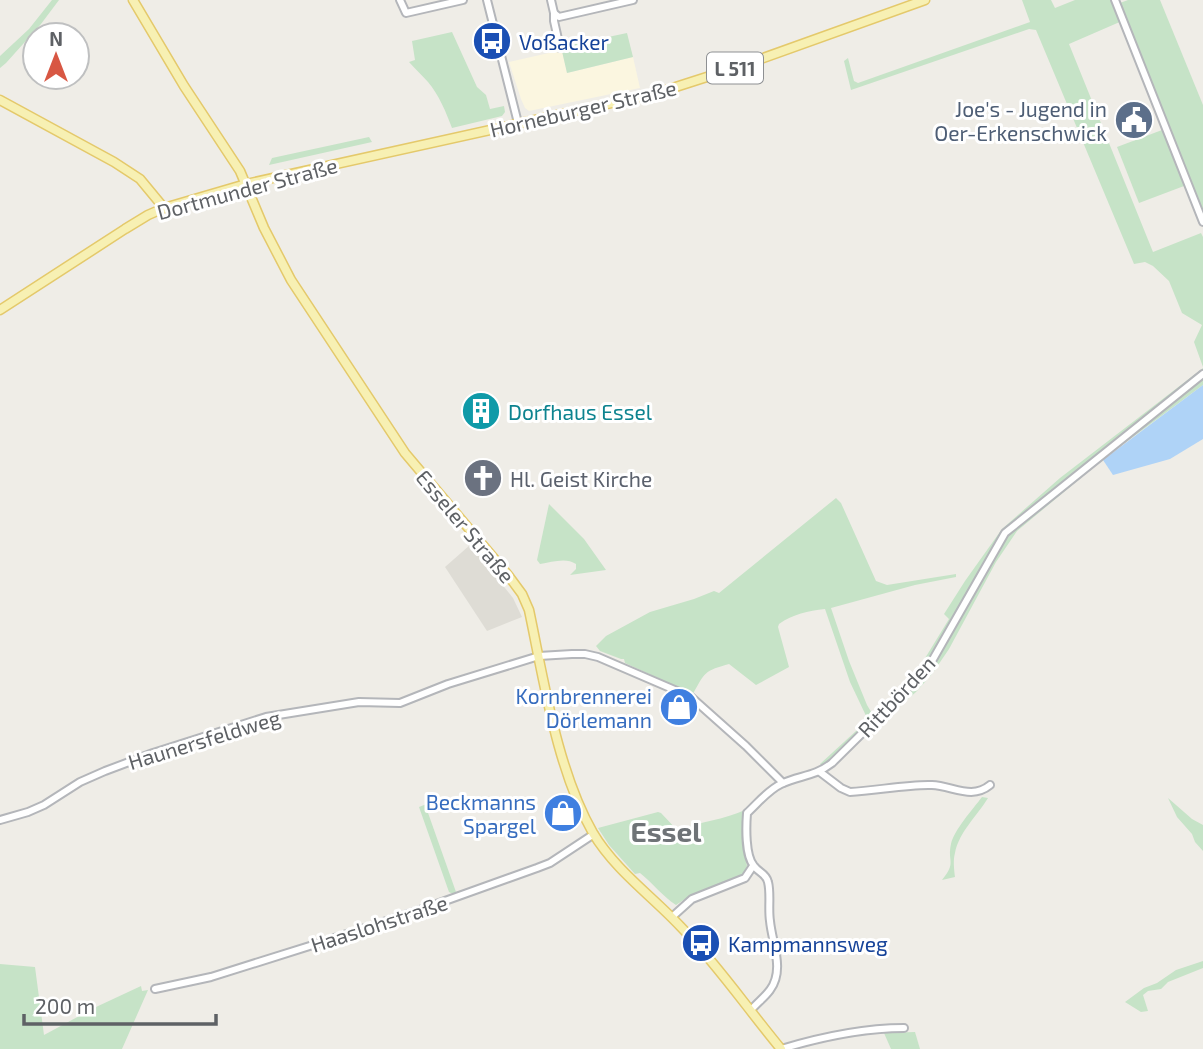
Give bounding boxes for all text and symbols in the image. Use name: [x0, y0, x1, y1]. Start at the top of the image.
bus stop icon: Voßacker: [471, 20, 513, 62]
north arrow: [21, 21, 91, 91]
text: N: [49, 27, 63, 50]
place label: Voßacker: [519, 29, 610, 54]
road number: L 511: [707, 52, 763, 83]
street label: Horneburger Straße: [487, 74, 679, 142]
place label: Joe's - Jugend in Oer-Erkenschwick: [934, 96, 1107, 145]
public building icon: Joe's - Jugend in Oer-Erkenschwick: [1113, 99, 1155, 141]
street label: Dortmunder Straße: [154, 152, 340, 224]
building icon: Dorfhaus Essel: [460, 390, 502, 432]
place label: Dorfhaus Essel: [508, 399, 653, 424]
church icon: Hl. Geist Kirche: [462, 457, 504, 499]
street label: Esseler Straße: [412, 464, 520, 588]
place label: Hl. Geist Kirche: [510, 466, 652, 491]
street label: Rittbörden: [852, 650, 940, 742]
place label: Kornbrennerei Dörlemann: [516, 683, 652, 732]
shop icon: Kornbrennerei Dörlemann: [658, 686, 700, 728]
street label: Haunersfeldweg: [125, 704, 283, 774]
place label: Beckmanns Spargel: [426, 789, 537, 838]
shop icon: Beckmanns Spargel: [542, 792, 584, 834]
district label: Essel: [631, 814, 702, 848]
street label: Haaslohstraße: [308, 889, 450, 957]
bus stop icon: Kampmannsweg: [680, 922, 722, 964]
place label: Kampmannsweg: [728, 931, 888, 956]
scale bar: [24, 982, 217, 1026]
text: 200 m: [35, 993, 95, 1018]

